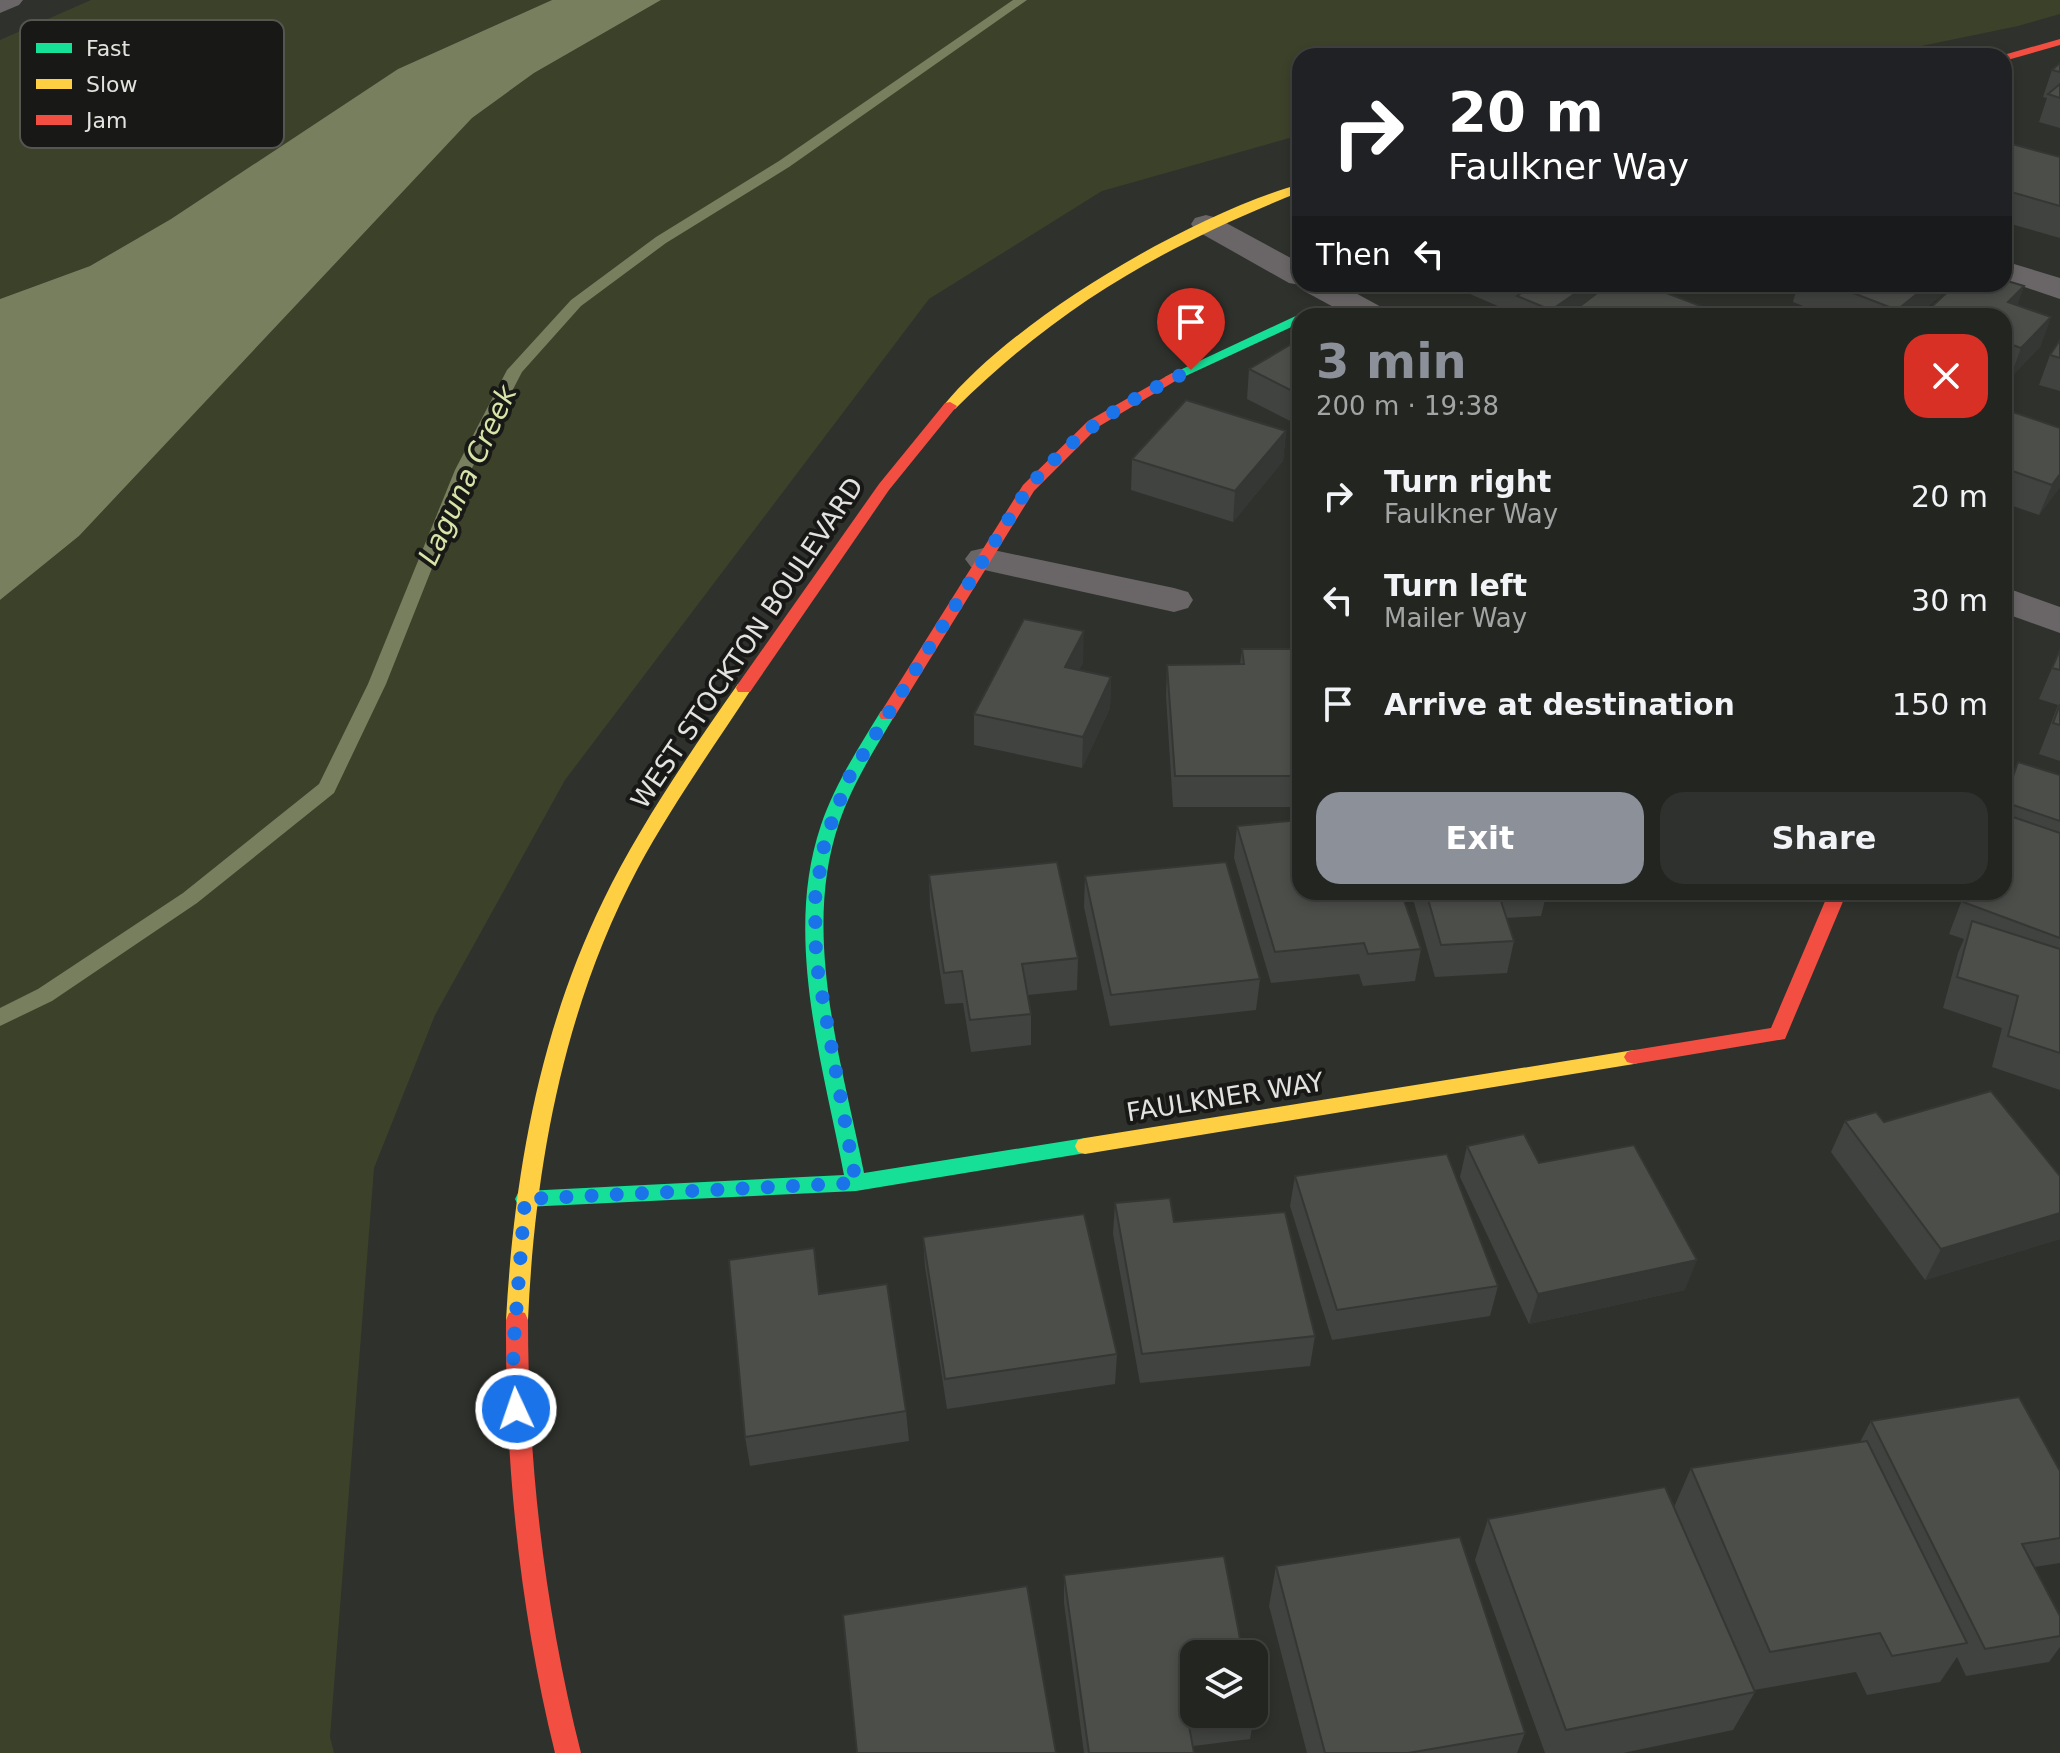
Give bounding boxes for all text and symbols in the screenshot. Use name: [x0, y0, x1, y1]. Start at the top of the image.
legend: [20, 20, 284, 148]
text: Fast: [86, 36, 131, 61]
text: Slow: [86, 72, 138, 97]
text: 20 m: [1448, 79, 1604, 144]
icon: right: [1316, 80, 1420, 184]
text: Jam: [84, 108, 127, 133]
text: Faulkner Way: [1448, 146, 1689, 187]
icon: left: [1407, 232, 1451, 276]
text: Then: [1316, 237, 1391, 272]
pin: [1157, 288, 1225, 370]
icon: arrive: [1169, 300, 1213, 344]
text: 3 min: [1316, 333, 1467, 389]
button: close: [1904, 334, 1988, 418]
water label: Laguna Creek: [412, 379, 524, 570]
text: 200 m · 19:38: [1316, 391, 1499, 421]
text: Turn right: [1384, 464, 1551, 499]
street label: WEST STOCKTON BOULEVARD: [625, 472, 869, 814]
icon: right: [1316, 474, 1360, 518]
text: 20 m: [1911, 479, 1988, 514]
text: Faulkner Way: [1384, 499, 1558, 529]
text: Turn left: [1384, 568, 1527, 603]
icon: left: [1316, 578, 1360, 622]
text: 30 m: [1911, 583, 1988, 618]
text: Mailer Way: [1384, 603, 1527, 633]
icon: arrive: [1316, 682, 1360, 726]
text: Arrive at destination: [1384, 687, 1735, 722]
text: 150 m: [1892, 687, 1988, 722]
button: Exit: [1316, 792, 1644, 884]
button: Share: [1660, 792, 1988, 884]
street label: FAULKNER WAY: [1124, 1067, 1326, 1127]
position arrow: [474, 1367, 558, 1451]
map controls: [1180, 1640, 1268, 1728]
button: layers: [1180, 1640, 1268, 1728]

